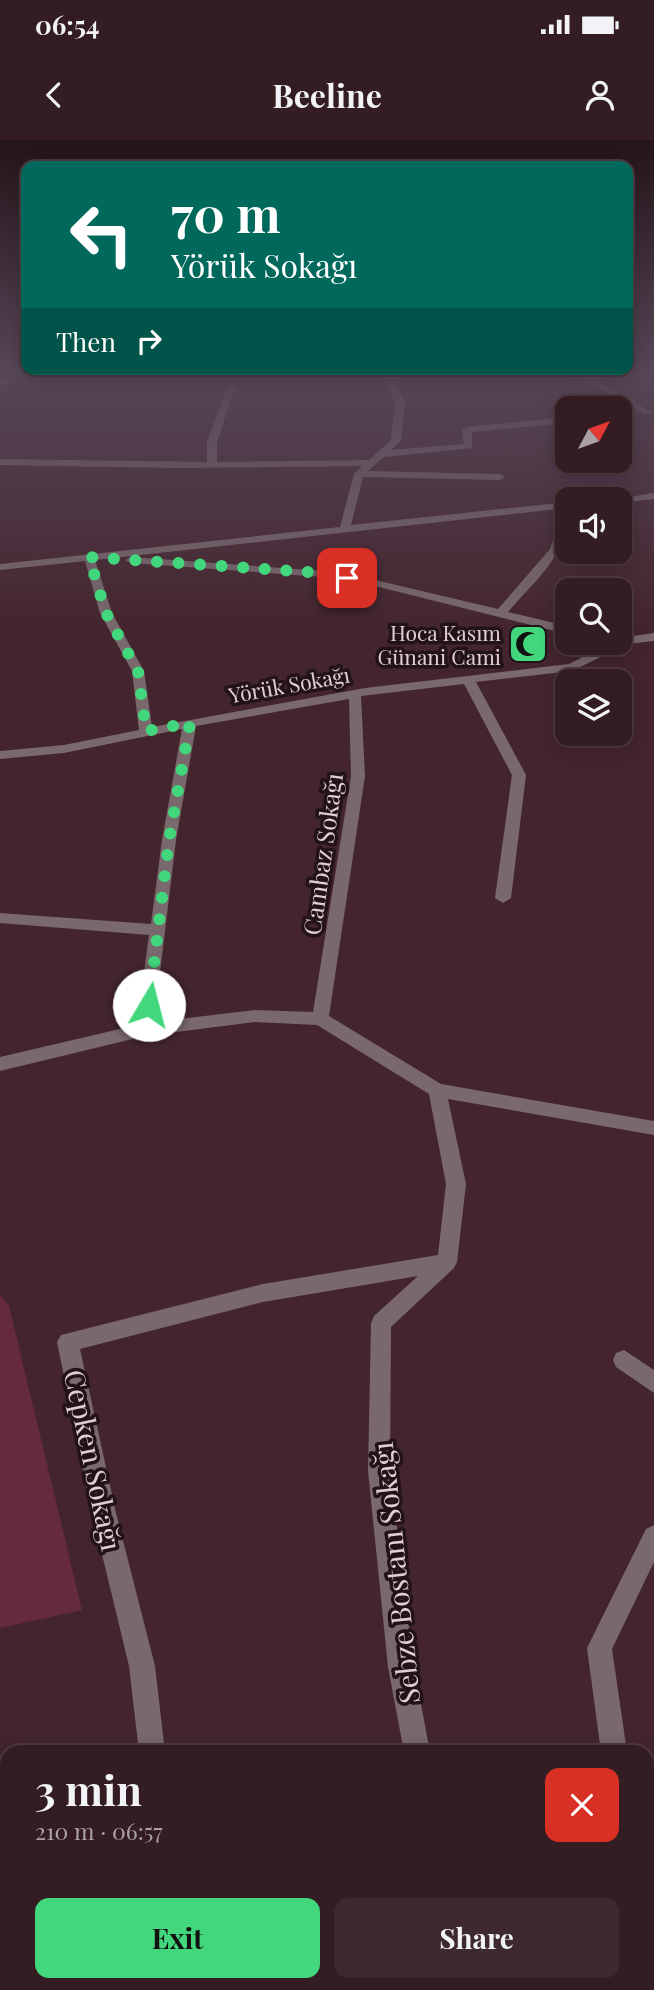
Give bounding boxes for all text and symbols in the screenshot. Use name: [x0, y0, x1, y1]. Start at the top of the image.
text: 06:54: [35, 7, 100, 42]
text: Beeline: [272, 73, 382, 116]
icon: back: [35, 76, 73, 114]
icon: person: [581, 76, 619, 114]
text: 70 m: [171, 180, 281, 245]
icon: left: [56, 189, 147, 280]
text: Yörük Sokağı: [171, 243, 357, 286]
icon: right: [130, 322, 168, 360]
text: Then: [56, 324, 116, 359]
north arrow: [555, 396, 632, 472]
map controls: [555, 396, 632, 746]
button: sound: [555, 487, 632, 564]
pin: [317, 548, 377, 608]
icon: arrive: [328, 559, 366, 597]
button: search: [555, 578, 632, 655]
place label: Hoca Kasım Günani Cami: [377, 618, 501, 670]
mosque icon: Hoca Kasım Günani Cami: [507, 623, 549, 665]
street label: Yörük Sokağı: [225, 660, 352, 709]
button: layers: [555, 669, 632, 746]
street label: Cambaz Sokağı: [295, 771, 349, 937]
position arrow: [112, 968, 186, 1042]
street label: Cepken Sokağı: [57, 1366, 131, 1554]
street label: Sebze Bostanı Sokağı: [363, 1440, 427, 1706]
text: 3 min: [35, 1761, 142, 1817]
button: close: [545, 1768, 619, 1842]
text: 210 m · 06:57: [35, 1815, 163, 1846]
button: Exit: [35, 1898, 320, 1978]
button: Share: [334, 1898, 619, 1978]

